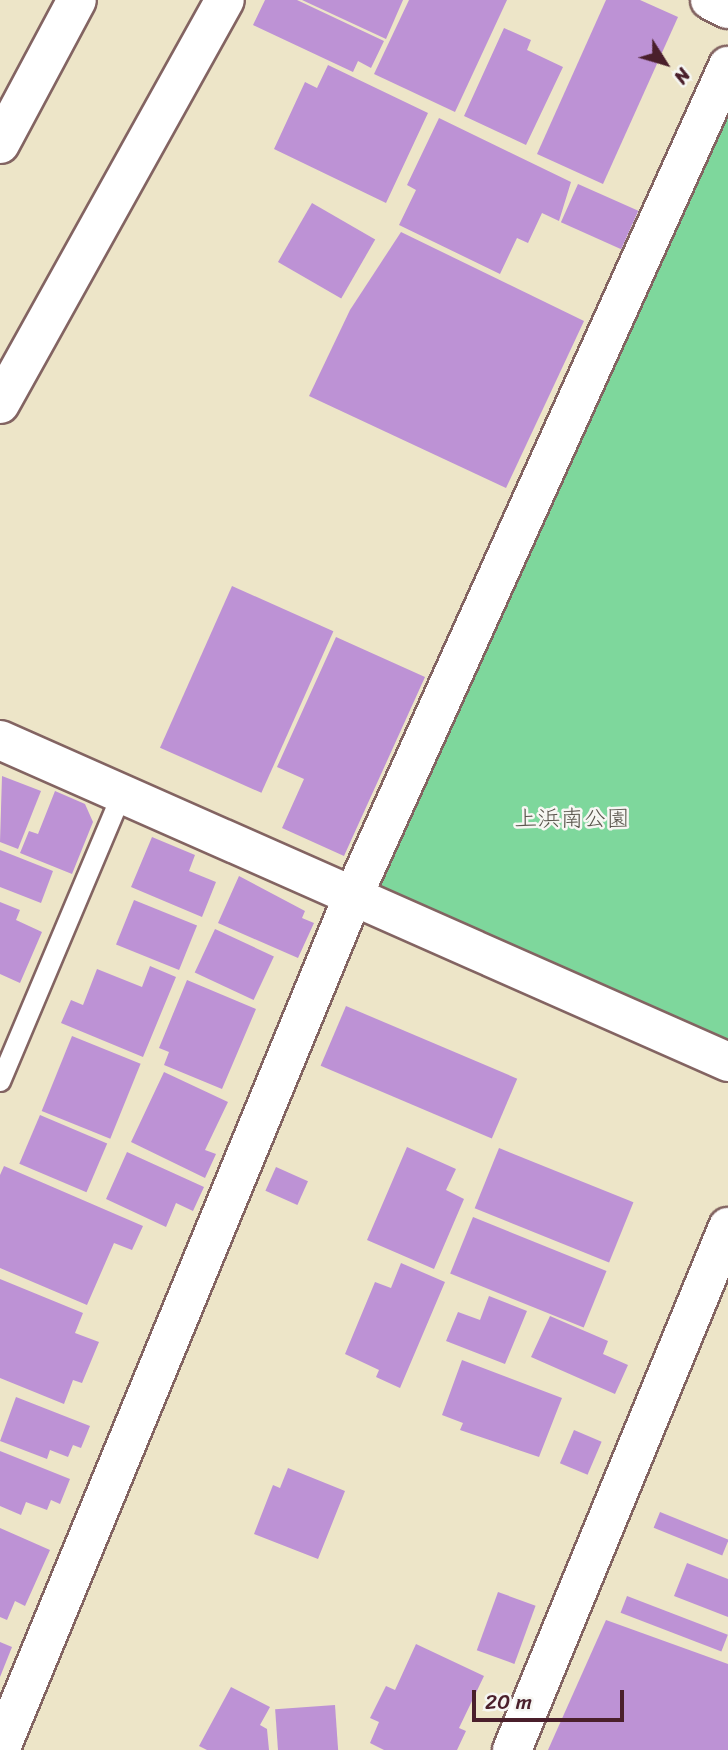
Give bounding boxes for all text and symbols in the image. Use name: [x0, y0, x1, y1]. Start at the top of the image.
north arrow: [630, 28, 700, 98]
text: N: [665, 61, 699, 91]
park label: 上浜南公園: [515, 805, 629, 833]
scale bar: [476, 1676, 628, 1720]
text: 20 m: [485, 1683, 532, 1721]

